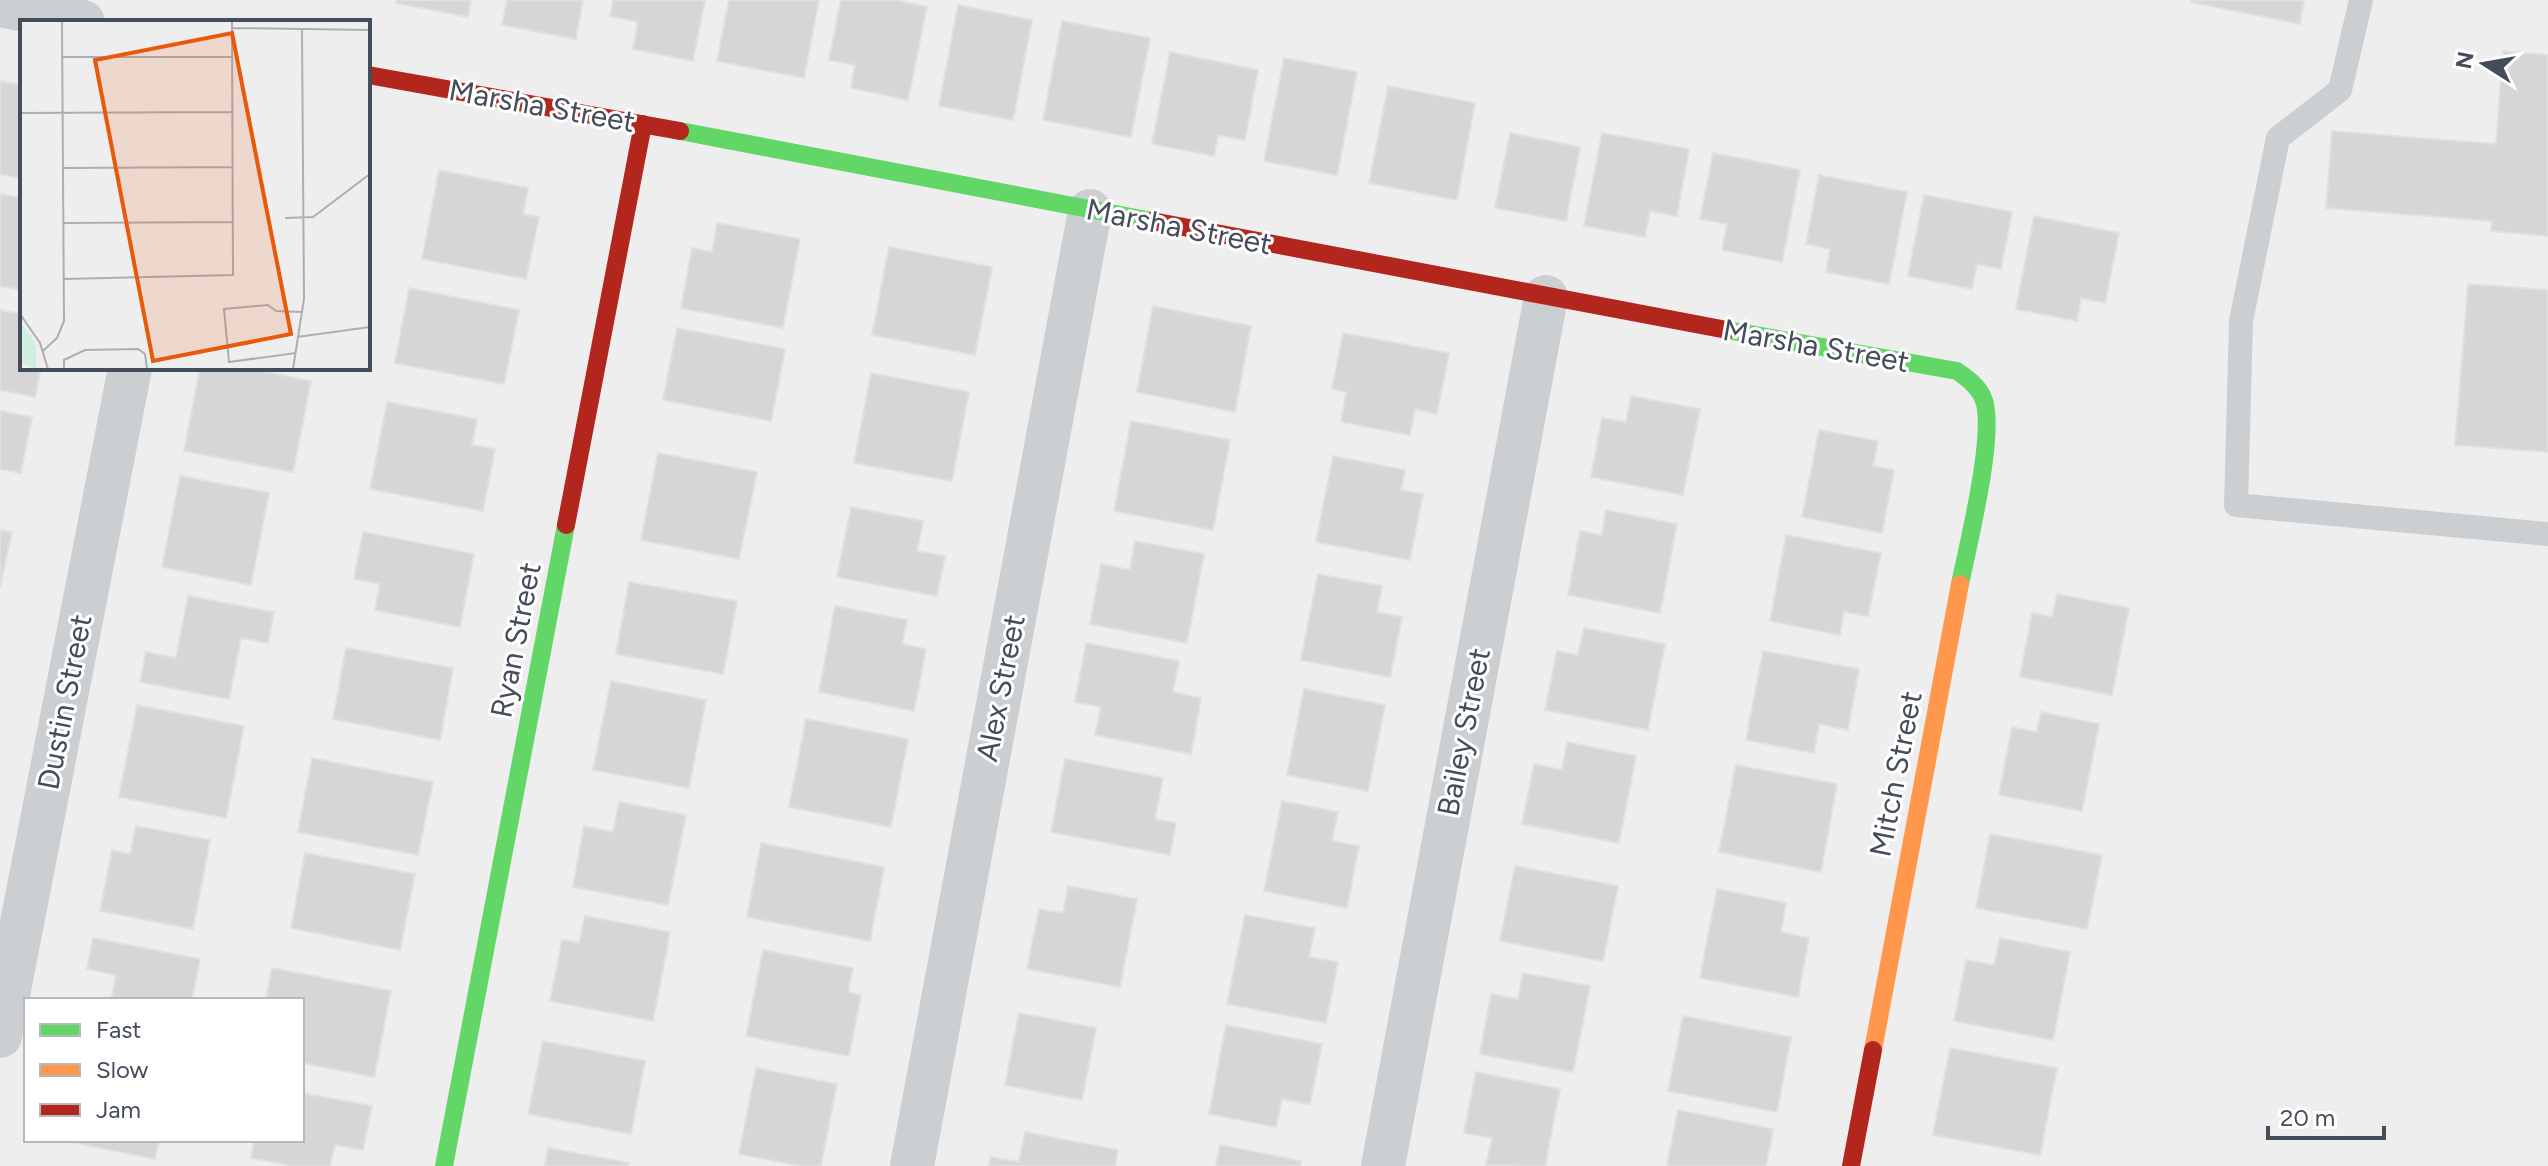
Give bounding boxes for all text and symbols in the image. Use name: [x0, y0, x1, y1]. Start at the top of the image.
inset map: [20, 20, 370, 370]
north arrow: [2444, 24, 2524, 104]
text: N: [2450, 49, 2480, 71]
street label: Marsha Street: [446, 71, 638, 140]
street label: Marsha Street: [1083, 190, 1275, 263]
street label: Marsha Street: [1720, 311, 1912, 380]
street label: Ryan Street: [482, 559, 549, 721]
street label: Dustin Street: [29, 611, 100, 793]
street label: Alex Street: [968, 611, 1033, 764]
street label: Bailey Street: [1429, 645, 1498, 819]
street label: Mitch Street: [1861, 688, 1930, 860]
legend: [24, 998, 304, 1142]
text: Fast: [96, 1015, 141, 1044]
text: Slow: [96, 1055, 149, 1084]
scale bar: [2268, 1090, 2384, 1140]
text: Jam: [96, 1095, 141, 1124]
text: 20 m: [2280, 1103, 2335, 1132]

